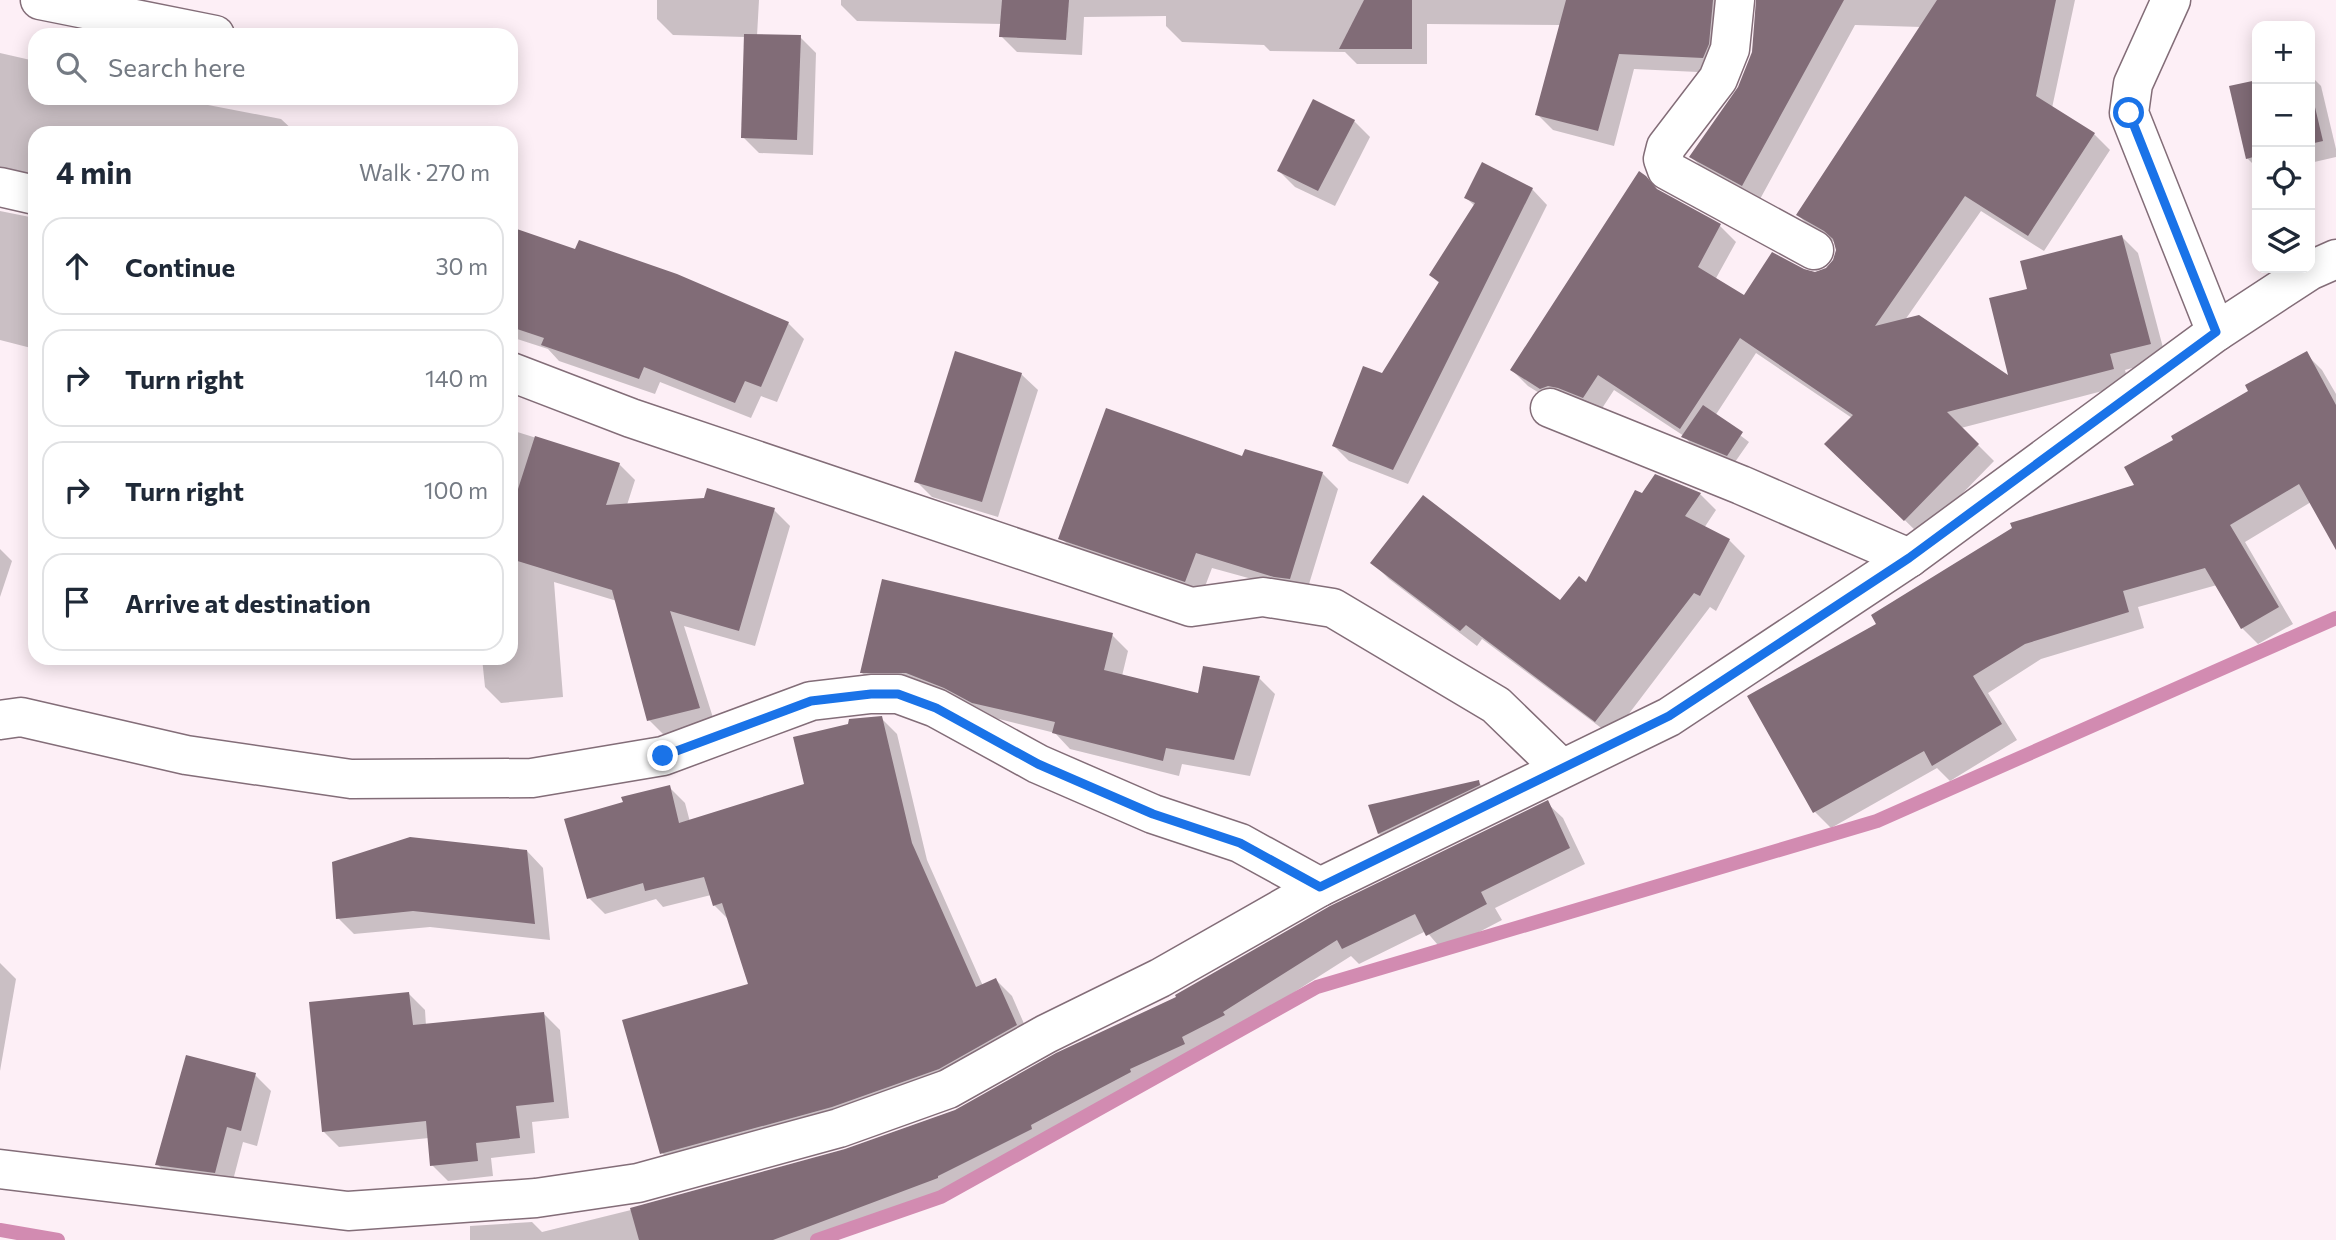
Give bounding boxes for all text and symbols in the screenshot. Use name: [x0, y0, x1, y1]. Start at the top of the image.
map controls: [2252, 21, 2315, 273]
button: +: [2252, 21, 2315, 84]
search box: [28, 28, 518, 105]
icon: search: [52, 48, 90, 86]
text: Search here: [108, 51, 246, 82]
button: −: [2252, 84, 2315, 147]
route start: [2113, 97, 2144, 128]
button: locate: [2252, 147, 2315, 210]
text: 4 min: [56, 153, 132, 190]
text: Walk · 270 m: [359, 158, 490, 186]
button: layers: [2252, 210, 2315, 273]
icon: ahead: [58, 247, 96, 285]
text: Continue: [125, 251, 235, 282]
text: 30 m: [435, 252, 488, 280]
icon: right: [58, 359, 96, 397]
text: Turn right: [125, 363, 244, 394]
text: 140 m: [425, 364, 488, 392]
icon: right: [58, 471, 96, 509]
text: Turn right: [125, 475, 244, 506]
text: 100 m: [424, 476, 488, 504]
icon: arrive: [58, 583, 96, 621]
text: Arrive at destination: [125, 587, 371, 618]
route end: [647, 740, 678, 771]

